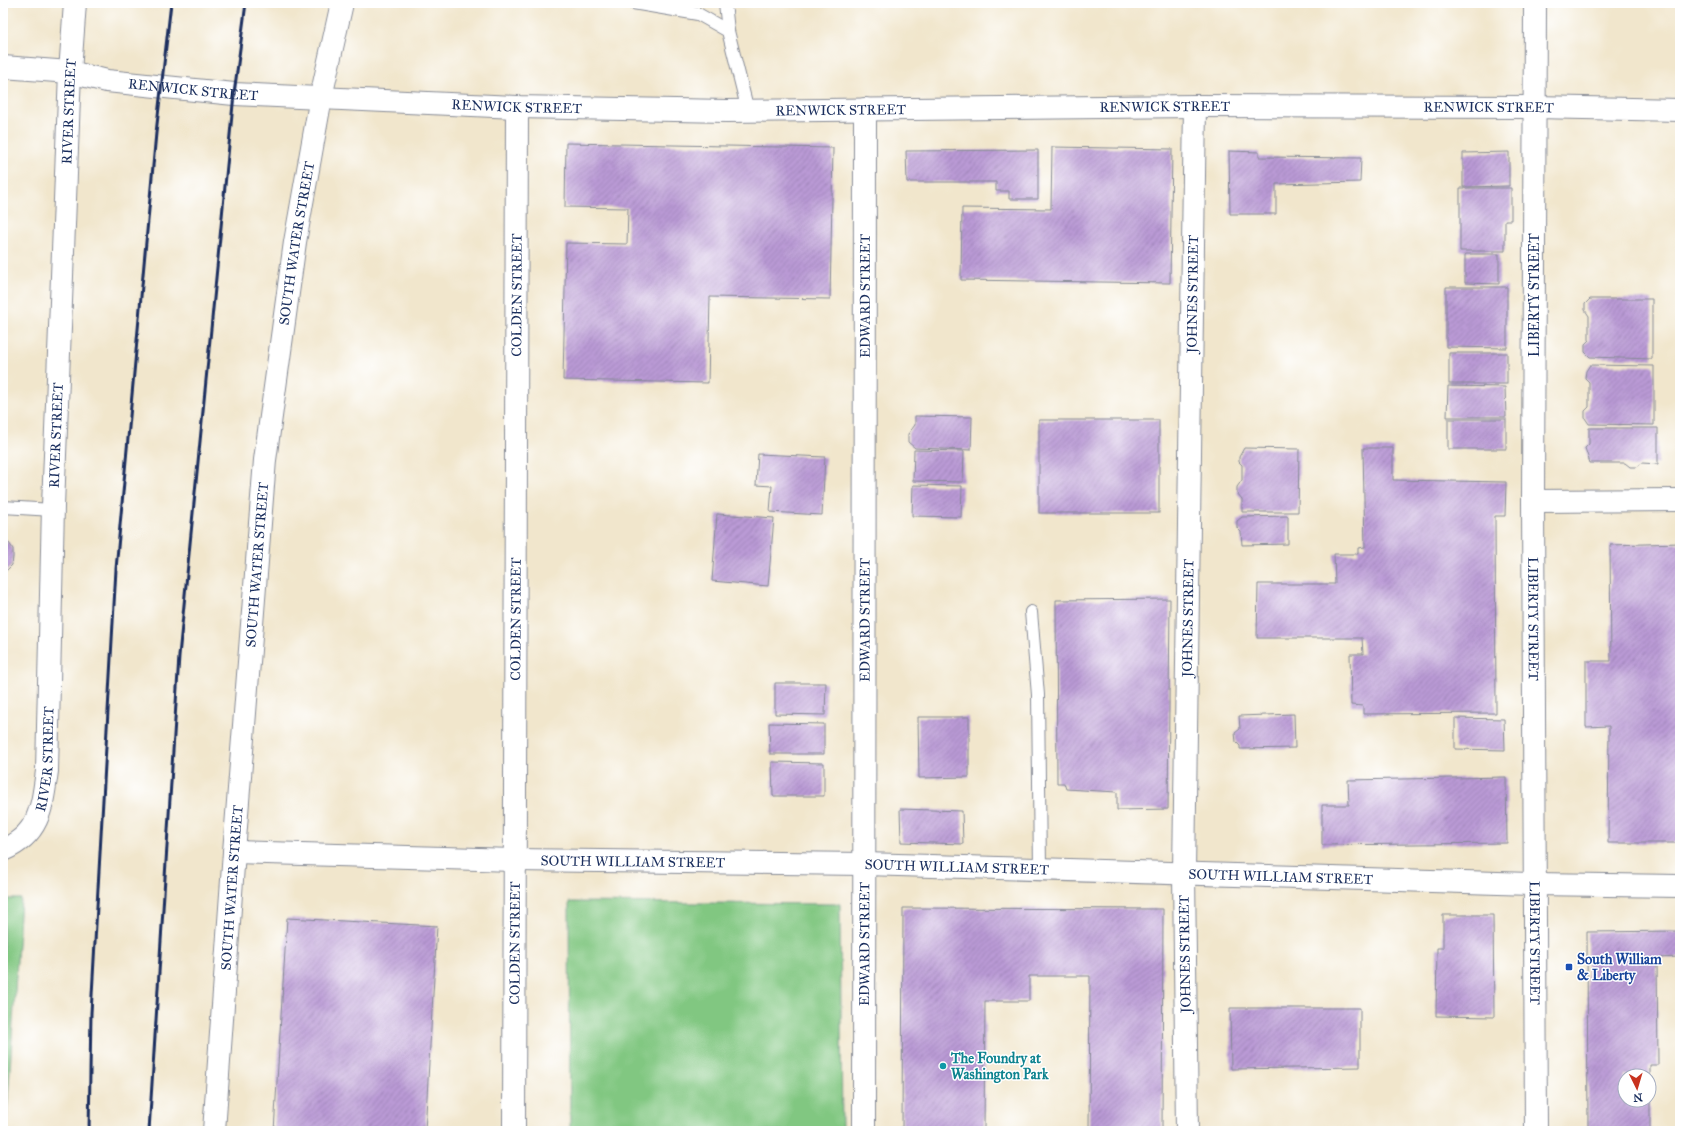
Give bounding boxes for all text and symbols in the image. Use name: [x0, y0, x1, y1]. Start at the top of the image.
street label: RIVER STREET: [58, 58, 79, 165]
street label: RENWICK STREET: [127, 75, 259, 104]
street label: RENWICK STREET: [451, 96, 583, 117]
street label: RENWICK STREET: [1099, 97, 1230, 116]
street label: RENWICK STREET: [1423, 98, 1555, 116]
street label: RENWICK STREET: [775, 101, 907, 119]
street label: SOUTH WATER STREET: [275, 159, 318, 326]
street label: COLDEN STREET: [508, 233, 525, 357]
street label: LIBERTY STREET: [1526, 233, 1543, 357]
street label: EDWARD STREET: [856, 234, 873, 358]
street label: JOHNES STREET: [1183, 234, 1202, 355]
street label: RIVER STREET: [45, 382, 66, 488]
street label: SOUTH WATER STREET: [242, 481, 272, 648]
street label: COLDEN STREET: [507, 557, 524, 681]
street label: LIBERTY STREET: [1525, 557, 1542, 681]
street label: EDWARD STREET: [856, 558, 873, 682]
street label: JOHNES STREET: [1178, 558, 1197, 679]
street label: RIVER STREET: [31, 706, 57, 813]
street label: SOUTH WATER STREET: [217, 804, 246, 971]
street label: SOUTH WILLIAM STREET: [541, 852, 726, 871]
street label: SOUTH WILLIAM STREET: [864, 855, 1050, 878]
street label: SOUTH WILLIAM STREET: [1188, 865, 1374, 888]
street label: COLDEN STREET: [506, 881, 523, 1005]
street label: LIBERTY STREET: [1526, 881, 1544, 1005]
street label: EDWARD STREET: [856, 882, 873, 1006]
street label: JOHNES STREET: [1175, 894, 1196, 1015]
place label: South William & Liberty: [1577, 951, 1662, 985]
marker: South William & Liberty: [1564, 962, 1574, 972]
place label: The Foundry at Washington Park: [950, 1050, 1049, 1084]
marker: The Foundry at Washington Park: [938, 1061, 948, 1071]
north arrow: [1617, 1068, 1657, 1108]
text: N: [1632, 1091, 1643, 1104]

